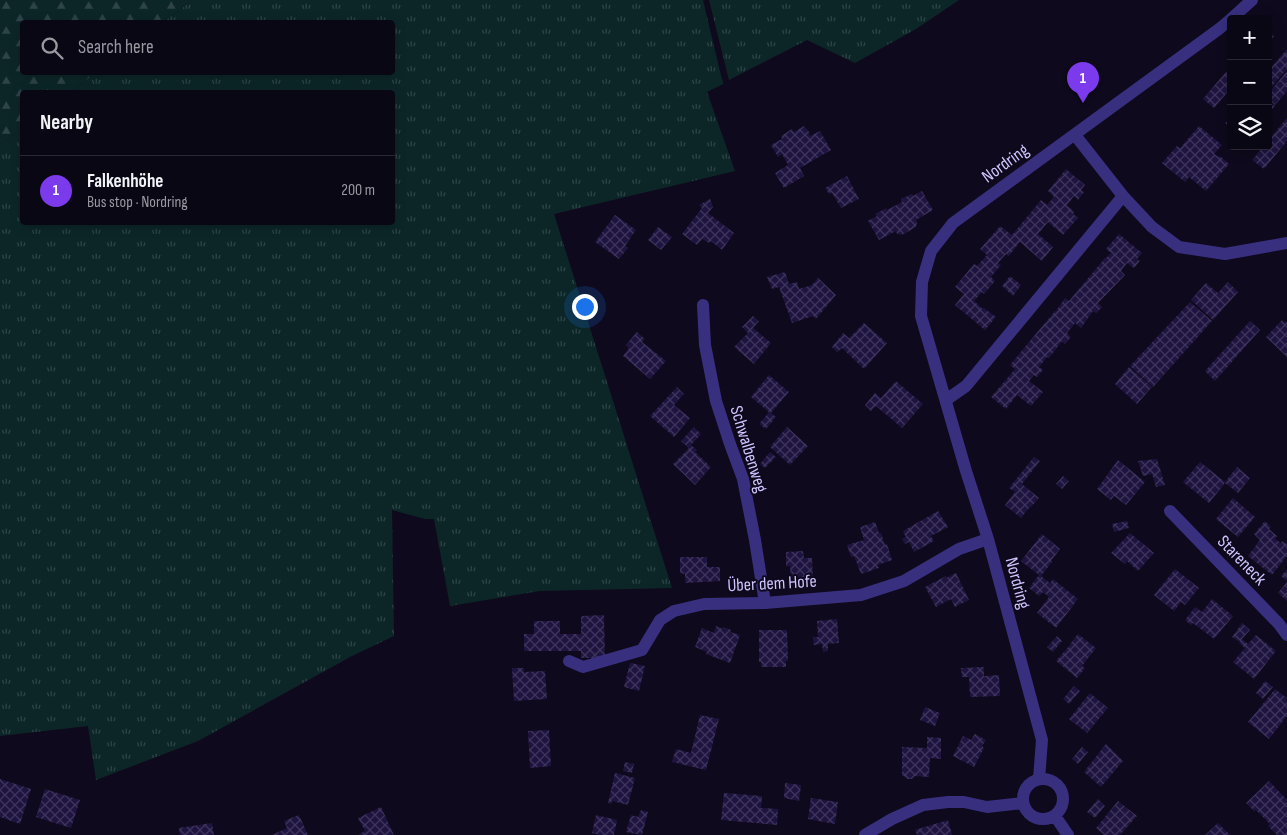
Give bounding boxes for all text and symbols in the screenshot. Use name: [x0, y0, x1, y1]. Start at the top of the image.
map controls: [1227, 15, 1272, 150]
button: +: [1227, 15, 1272, 60]
search box: [20, 20, 395, 75]
icon: search: [38, 34, 66, 62]
text: Search here: [78, 36, 154, 59]
button: −: [1227, 60, 1272, 105]
pin: 1: [1067, 62, 1099, 103]
button: layers: [1227, 105, 1272, 150]
text: Nearby: [40, 110, 93, 135]
street label: Nordring: [978, 139, 1033, 187]
text: Falkenhöhe: [87, 170, 163, 193]
text: 1: [53, 181, 59, 200]
text: 200 m: [341, 181, 375, 200]
text: Bus stop · Nordring: [87, 193, 188, 212]
your location: [572, 294, 598, 320]
street label: Schwalbenweg: [725, 403, 772, 495]
street label: Stareneck: [1213, 531, 1271, 590]
street label: Nordring: [1001, 555, 1034, 611]
street label: Über dem Hofe: [727, 571, 817, 596]

